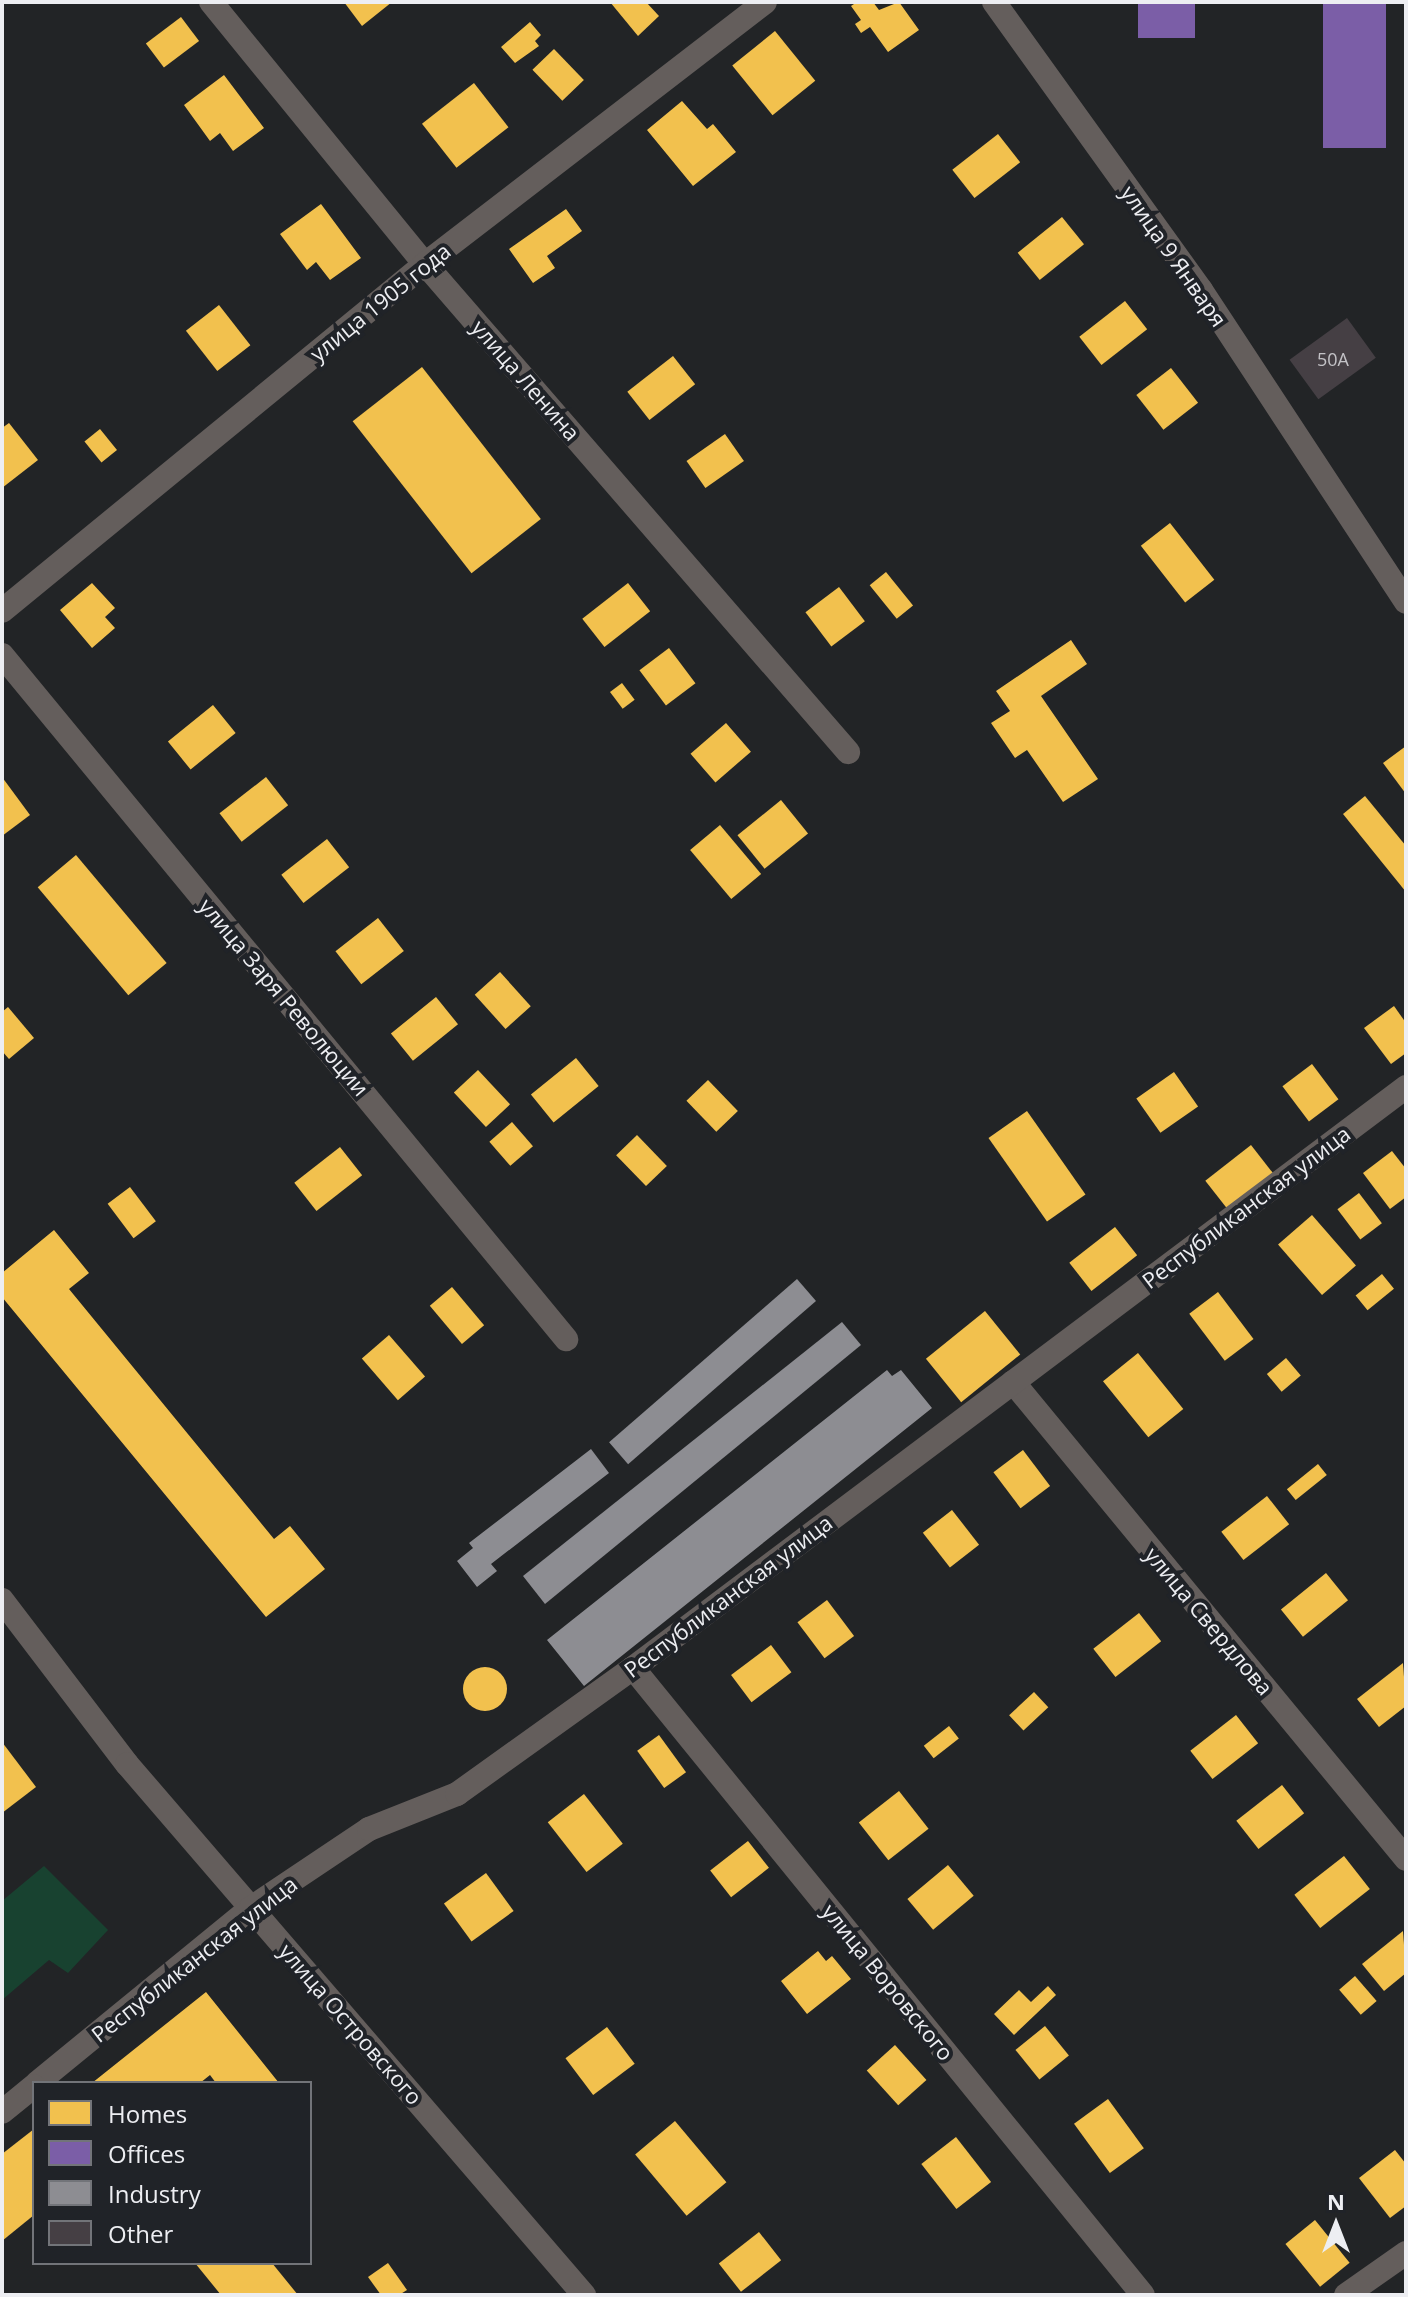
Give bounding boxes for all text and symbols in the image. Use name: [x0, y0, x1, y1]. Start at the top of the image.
street label: улица 9 Января: [1116, 180, 1232, 332]
street label: улица 1905 года: [304, 237, 456, 367]
street label: улица Ленина: [466, 314, 586, 446]
house number: 50А: [1317, 348, 1349, 370]
street label: улица Заря Революции: [194, 893, 374, 1101]
street label: Республиканская улица: [1137, 1120, 1355, 1294]
street label: Республиканская улица: [619, 1509, 837, 1683]
street label: улица Свердлова: [1139, 1542, 1279, 1700]
street label: Республиканская улица: [86, 1871, 302, 2047]
street label: улица Воровского: [817, 1898, 959, 2066]
street label: улица Островского: [274, 1938, 428, 2110]
legend: [32, 2081, 312, 2265]
text: Homes: [108, 2097, 187, 2130]
text: Offices: [108, 2137, 185, 2170]
text: Industry: [108, 2177, 201, 2210]
north arrow: [1296, 2185, 1376, 2265]
text: N: [1327, 2186, 1345, 2216]
text: Other: [108, 2217, 173, 2250]

